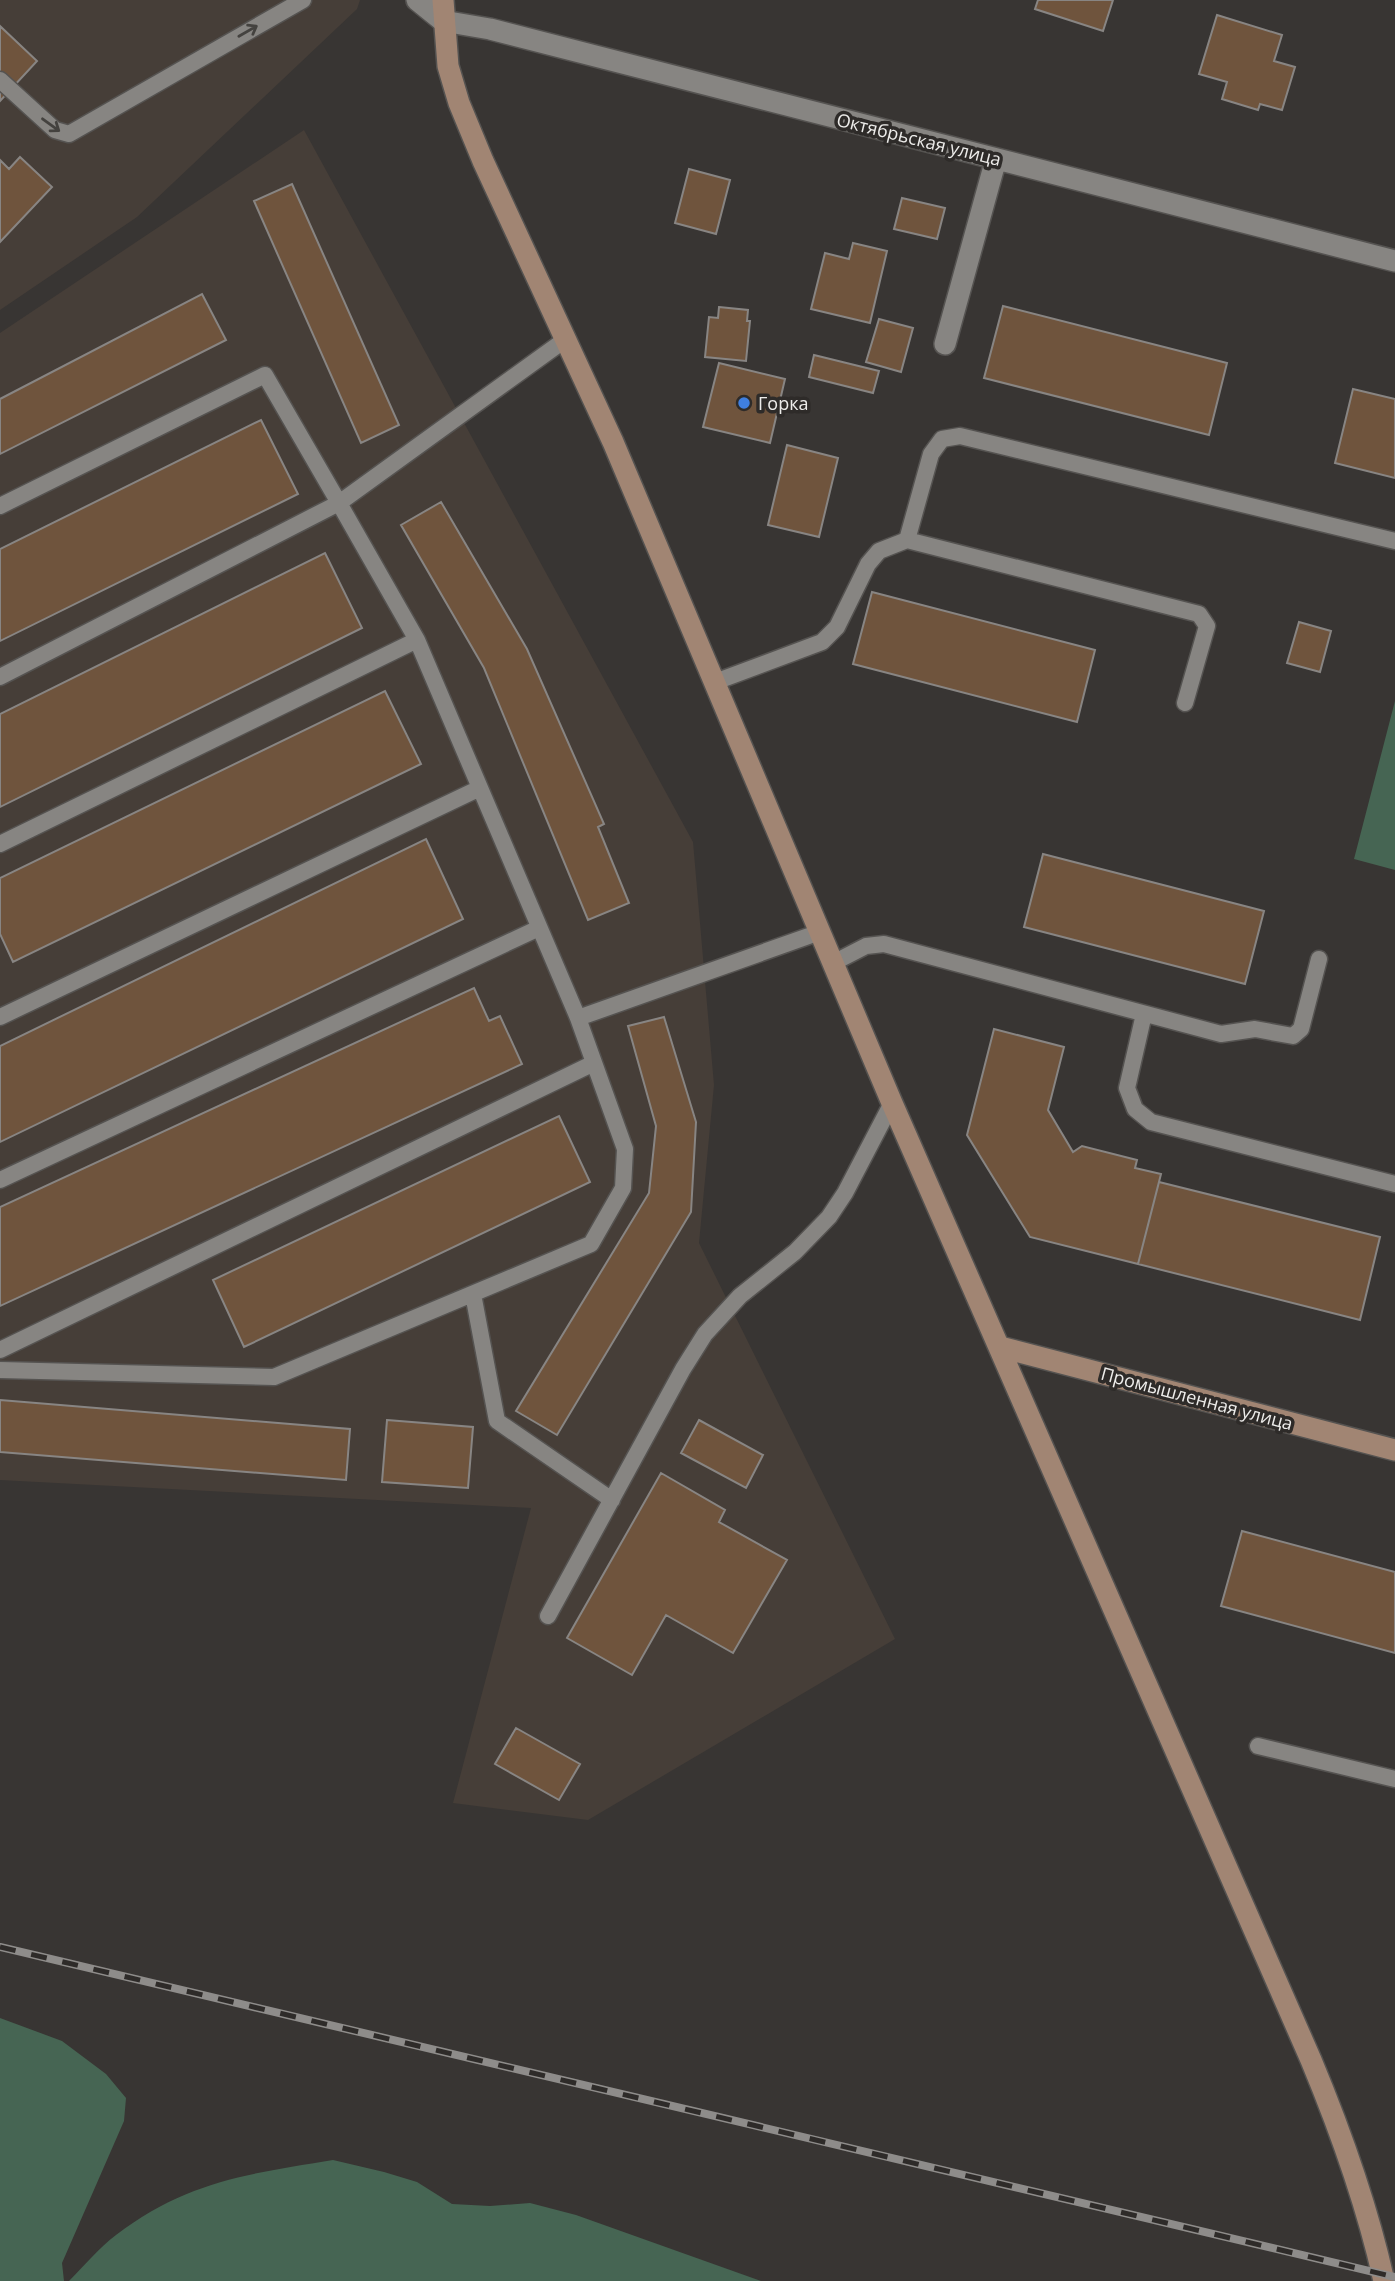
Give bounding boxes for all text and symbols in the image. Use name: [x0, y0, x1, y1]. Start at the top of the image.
one-way arrow: [238, 24, 258, 38]
street label: Октябрьская улица: [834, 107, 1004, 171]
one-way arrow: [42, 117, 61, 132]
place label: Горка: [758, 391, 809, 415]
marker: Горка: [736, 395, 752, 411]
street label: Промышленная улица: [1098, 1361, 1296, 1435]

